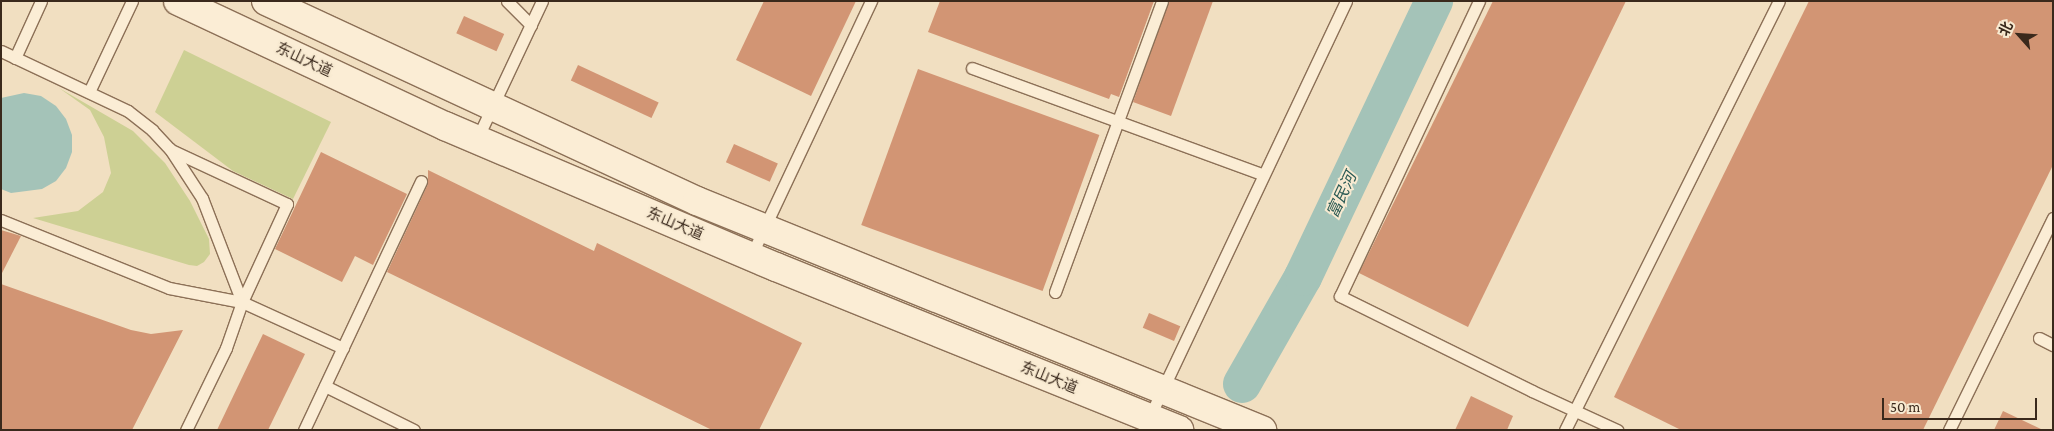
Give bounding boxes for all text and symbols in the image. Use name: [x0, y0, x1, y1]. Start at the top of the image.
north arrow: [1994, 10, 2044, 60]
text: 北: [1995, 19, 2016, 38]
street label: 东山大道: [273, 39, 335, 81]
water label: 富民河: [1323, 169, 1361, 221]
street label: 东山大道: [644, 204, 706, 244]
street label: 东山大道: [1018, 358, 1080, 398]
scale bar: [1884, 388, 2039, 420]
text: 50 m: [1890, 399, 1920, 415]

